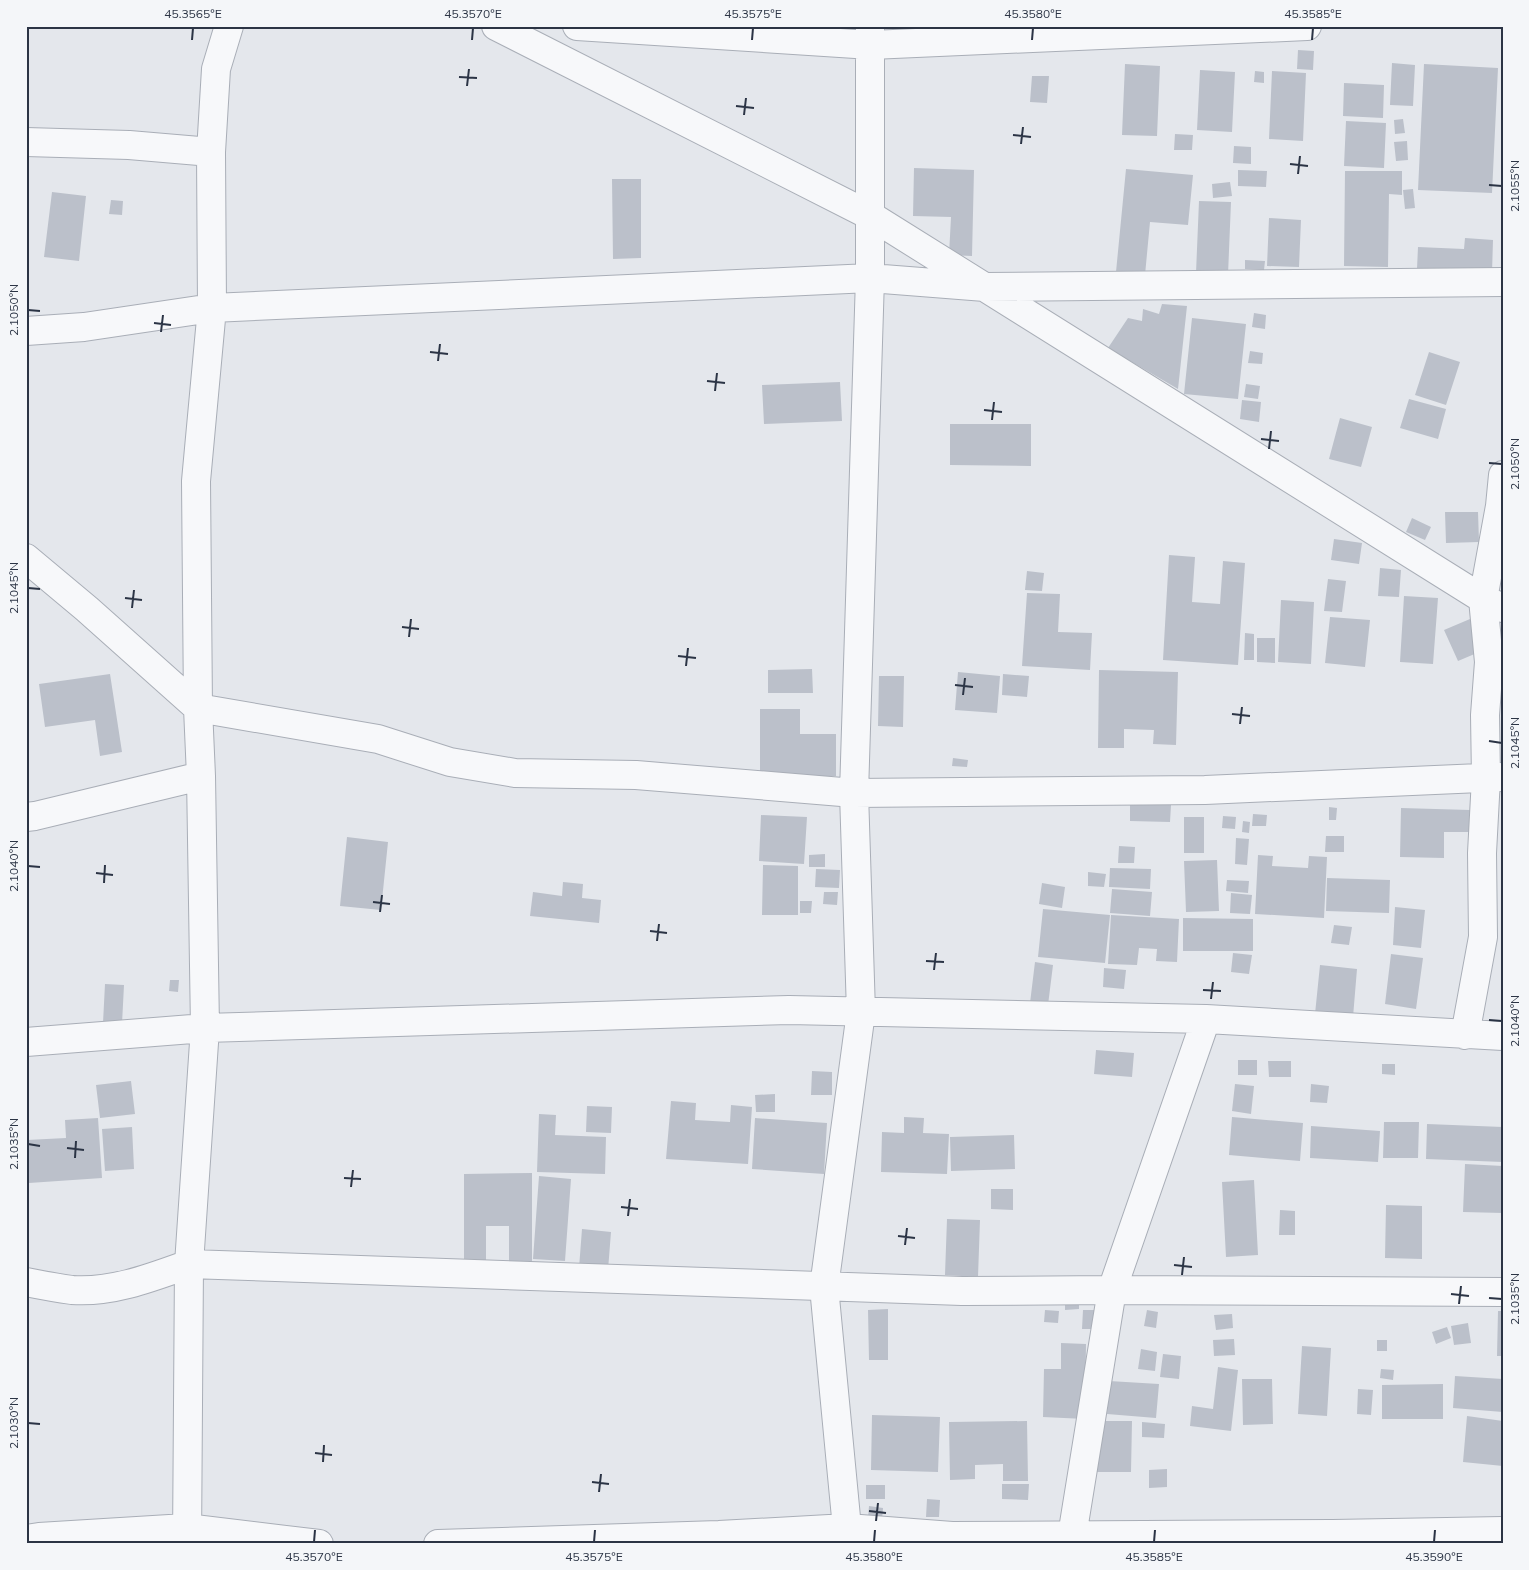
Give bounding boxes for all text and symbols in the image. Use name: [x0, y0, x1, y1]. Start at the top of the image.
text: 45.3565°E: [164, 6, 222, 21]
text: 45.3570°E: [444, 6, 502, 21]
text: 45.3575°E: [724, 6, 782, 21]
text: 45.3580°E: [1004, 6, 1062, 21]
text: 45.3585°E: [1284, 6, 1342, 21]
text: 2.1055°N: [1507, 160, 1522, 212]
text: 2.1050°N: [6, 284, 21, 336]
text: 2.1050°N: [1507, 438, 1522, 490]
text: 2.1045°N: [6, 562, 21, 614]
text: 2.1045°N: [1507, 717, 1522, 769]
text: 2.1040°N: [6, 840, 21, 892]
text: 2.1040°N: [1507, 995, 1522, 1047]
text: 2.1035°N: [6, 1118, 21, 1170]
text: 2.1035°N: [1507, 1273, 1522, 1325]
text: 2.1030°N: [6, 1397, 21, 1449]
text: 45.3570°E: [285, 1549, 343, 1564]
text: 45.3575°E: [565, 1549, 623, 1564]
text: 45.3580°E: [845, 1549, 903, 1564]
text: 45.3585°E: [1125, 1549, 1183, 1564]
text: 45.3590°E: [1405, 1549, 1463, 1564]

